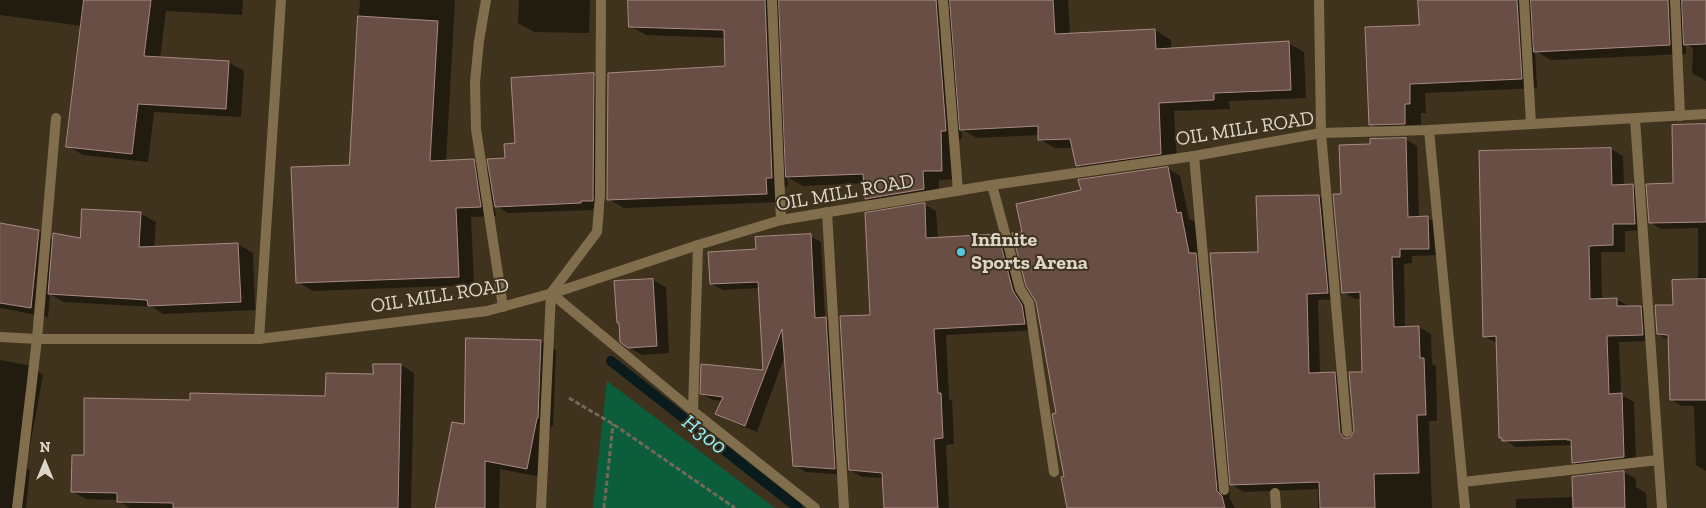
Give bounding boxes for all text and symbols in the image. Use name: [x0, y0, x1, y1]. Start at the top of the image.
street label: OIL MILL ROAD: [1174, 106, 1316, 152]
street label: OIL MILL ROAD: [774, 169, 916, 217]
place label: Infinite Sports Arena: [971, 228, 1088, 275]
marker: Infinite Sports Arena: [955, 246, 967, 258]
street label: OIL MILL ROAD: [369, 273, 511, 319]
water label: H300: [677, 410, 731, 460]
north arrow: [20, 438, 70, 488]
text: N: [40, 439, 50, 456]

